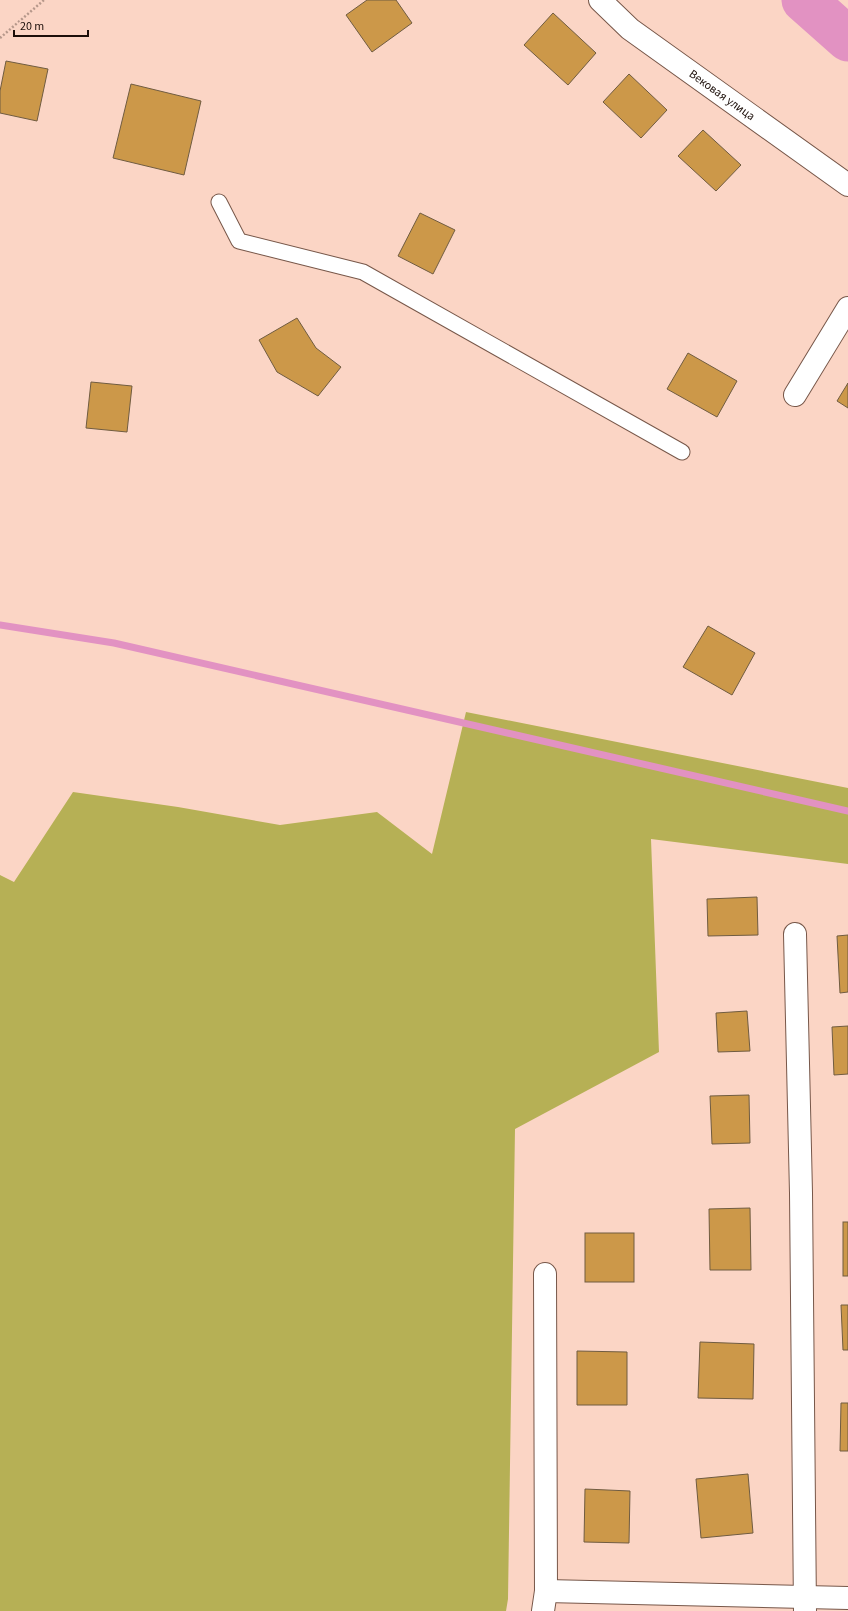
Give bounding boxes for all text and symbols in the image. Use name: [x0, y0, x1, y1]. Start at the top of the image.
scale bar: [14, 12, 88, 38]
text: 20 m: [20, 18, 44, 35]
street label: Вековая улица: [685, 66, 758, 125]

